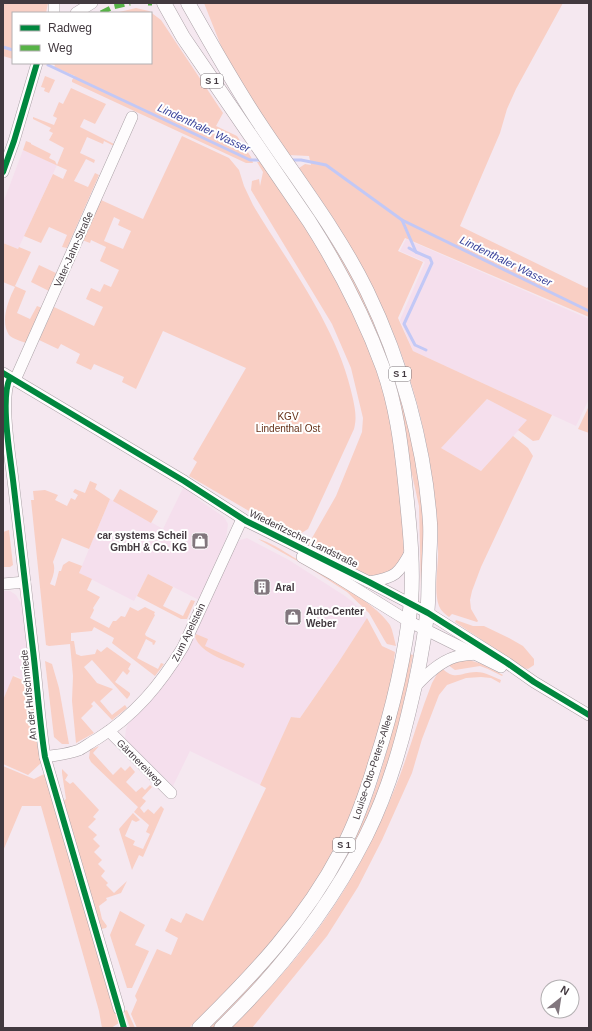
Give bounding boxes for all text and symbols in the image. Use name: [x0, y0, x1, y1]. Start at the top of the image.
legend: [12, 12, 152, 64]
text: Radweg: [48, 21, 92, 35]
text: Weg: [48, 41, 72, 55]
road number: S 1: [201, 74, 223, 88]
water label: Lindenthaler Wasser: [156, 101, 253, 155]
street label: Vater-Jahn-Straße: [52, 209, 95, 289]
water label: Lindenthaler Wasser: [458, 234, 555, 289]
road number: S 1: [389, 367, 411, 381]
park label: KGV Lindenthal Ost: [256, 411, 320, 434]
street label: Wiederitzscher Landstraße: [248, 507, 360, 570]
place label: car systems Scheil GmbH & Co. KG: [97, 530, 187, 553]
shop icon: car systems Scheil GmbH & Co. KG: [190, 531, 210, 551]
building icon: Aral: [252, 577, 272, 597]
place label: Aral: [275, 582, 295, 593]
street label: Zum Apelstein: [170, 601, 207, 663]
place label: Auto-Center Weber: [306, 606, 364, 629]
shop icon: Auto-Center Weber: [283, 607, 303, 627]
street label: An der Hufschmiede: [18, 649, 39, 741]
street label: Louise-Otto-Peters-Allee: [350, 713, 395, 821]
street label: Gärtnereiweg: [115, 737, 165, 787]
road number: S 1: [333, 838, 355, 852]
north arrow: [540, 979, 580, 1019]
text: N: [559, 983, 571, 998]

